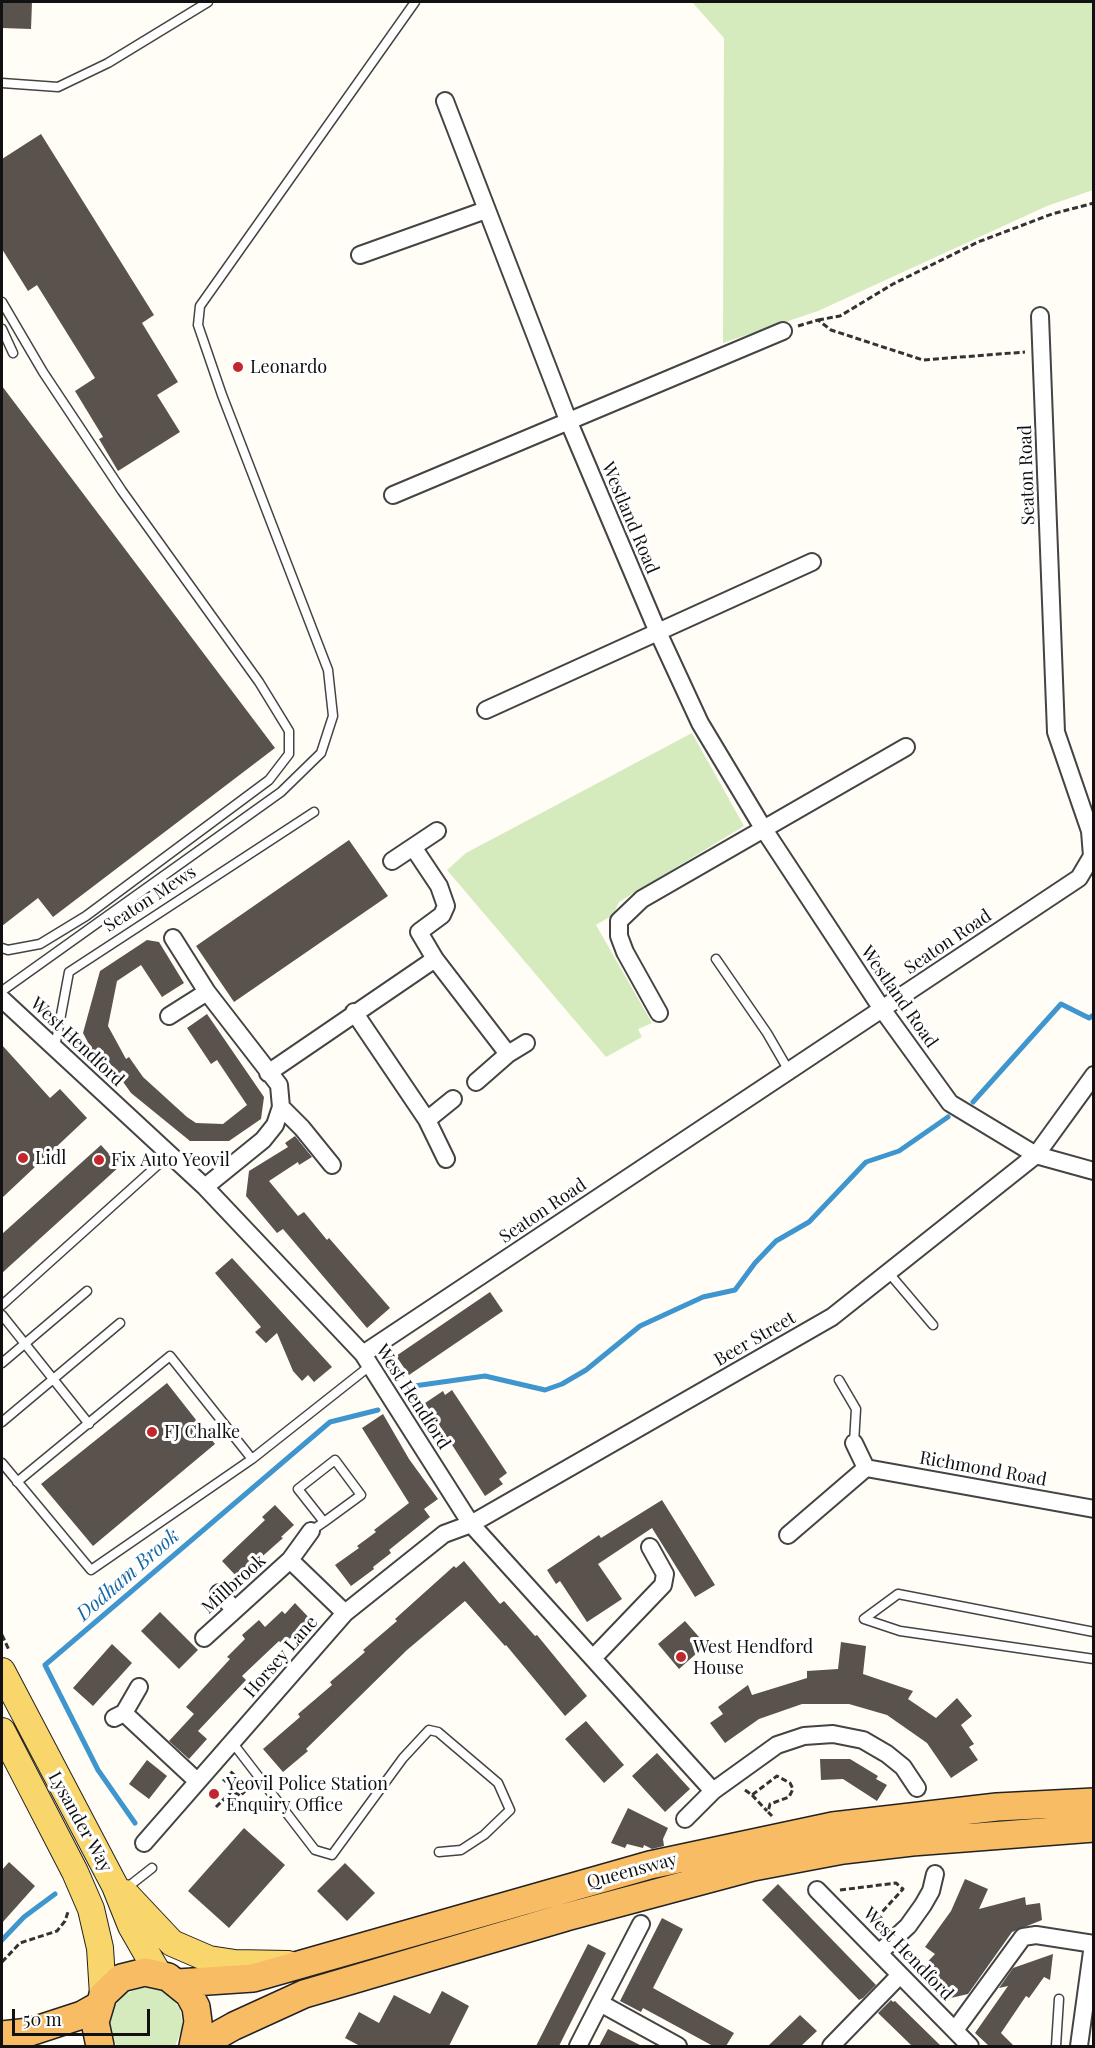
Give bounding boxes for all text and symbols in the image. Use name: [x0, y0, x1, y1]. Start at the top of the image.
place label: Leonardo: [250, 356, 327, 378]
marker: Leonardo: [231, 360, 245, 374]
street label: Seaton Road: [1014, 425, 1040, 525]
street label: Westland Road: [597, 459, 663, 577]
street label: Seaton Mews: [100, 861, 200, 937]
street label: Seaton Road: [900, 905, 996, 979]
street label: Westland Road: [856, 942, 942, 1052]
street label: West Hendford: [26, 993, 128, 1091]
place label: Lidl: [35, 1147, 66, 1169]
place label: Fix Auto Yeovil: [111, 1149, 230, 1171]
marker: Lidl: [16, 1151, 30, 1165]
marker: Fix Auto Yeovil: [92, 1153, 106, 1167]
street label: Seaton Road: [495, 1174, 591, 1248]
street label: Beer Street: [711, 1307, 799, 1371]
street label: West Hendford: [371, 1341, 455, 1453]
place label: FJ Chalke: [164, 1421, 240, 1443]
marker: FJ Chalke: [145, 1425, 159, 1439]
street label: Richmond Road: [918, 1447, 1048, 1491]
water label: Dodham Brook: [72, 1524, 184, 1626]
street label: Millbrook: [198, 1550, 270, 1618]
street label: Horsey Lane: [240, 1612, 322, 1702]
place label: West Hendford House: [693, 1636, 813, 1678]
marker: West Hendford House: [674, 1650, 688, 1664]
street label: Lysander Way: [44, 1768, 116, 1876]
place label: Yeovil Police Station Enquiry Office: [226, 1773, 388, 1816]
marker: Yeovil Police Station Enquiry Office: [207, 1787, 221, 1801]
street label: Queensway: [585, 1849, 679, 1893]
street label: West Hendford: [858, 1903, 958, 2005]
scale bar: [15, 1997, 153, 2035]
text: 50 m: [23, 2007, 62, 2031]

